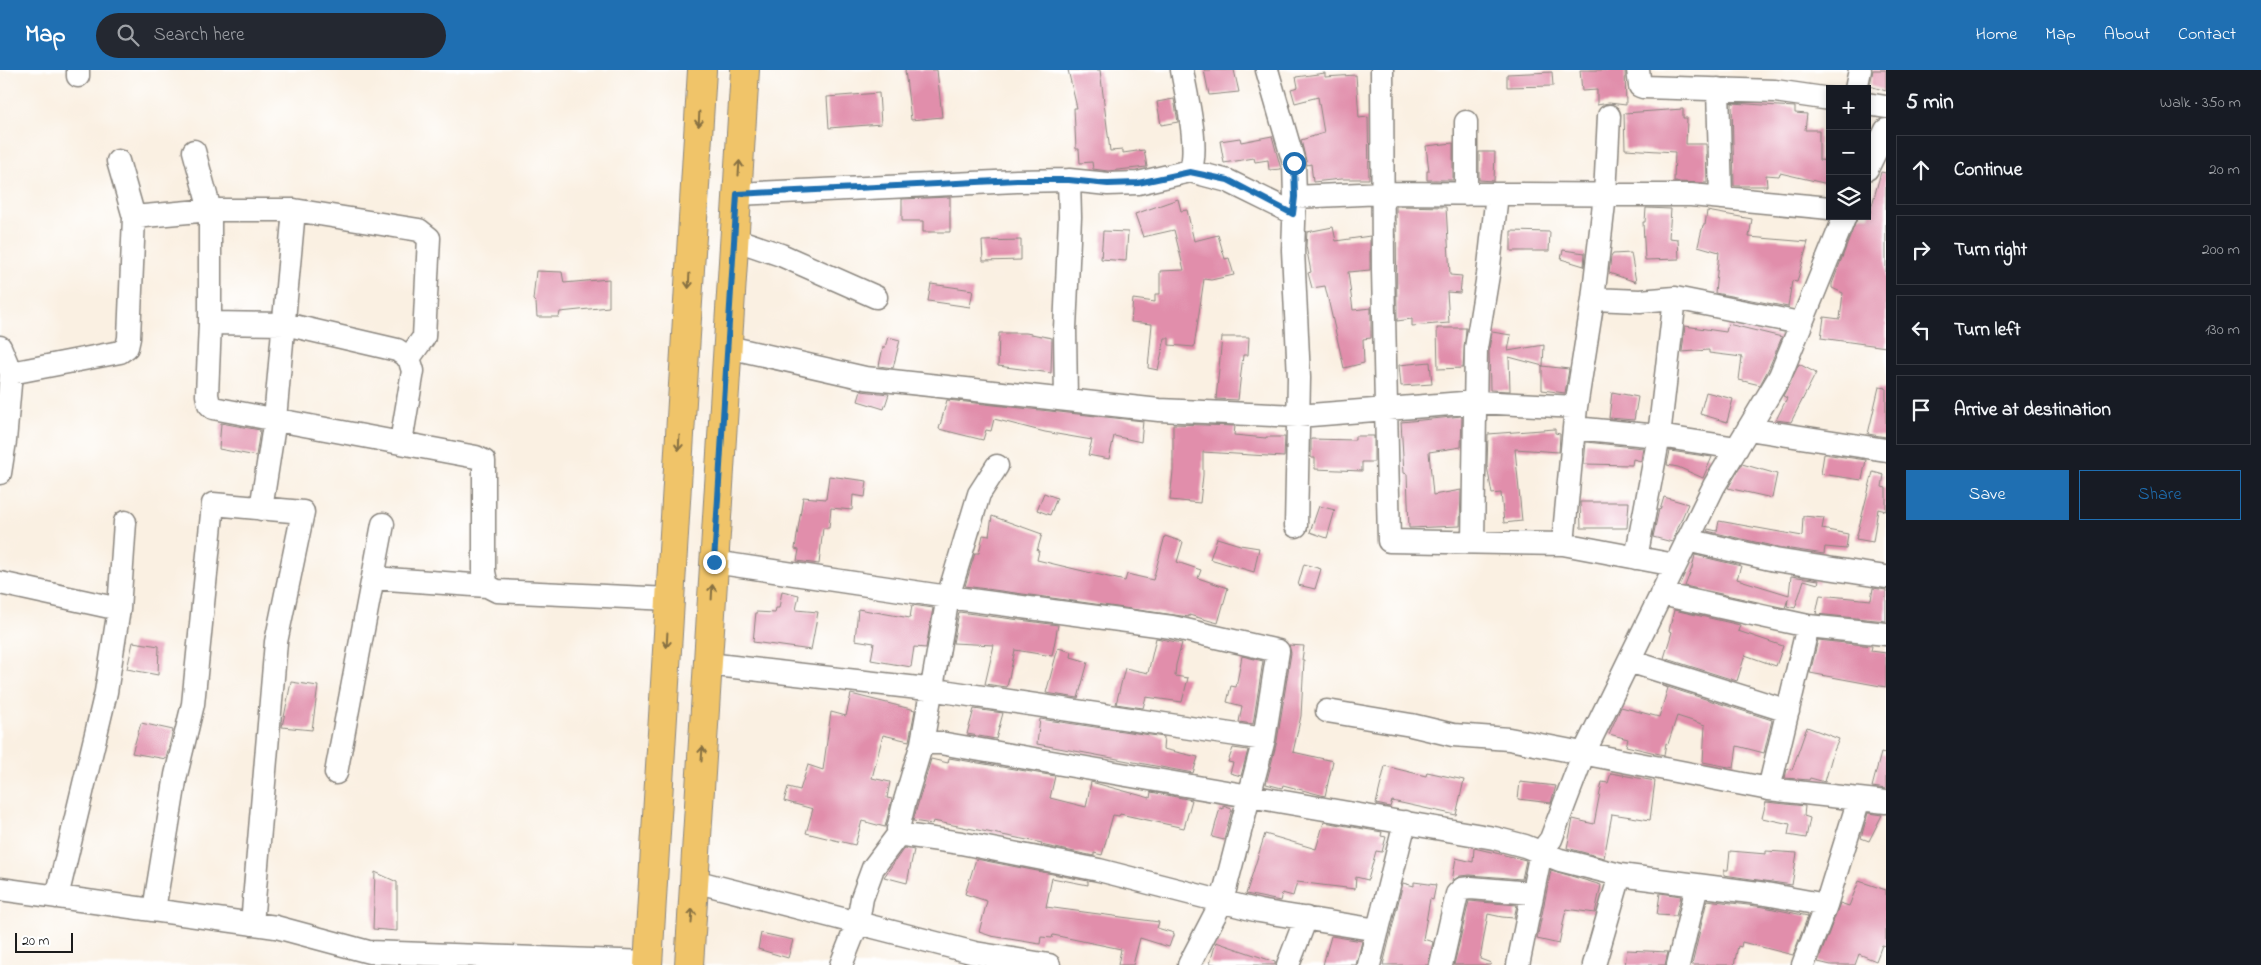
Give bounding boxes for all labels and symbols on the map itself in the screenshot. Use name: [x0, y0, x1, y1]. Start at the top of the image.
one-way arrow: [694, 110, 703, 126]
route start: [1283, 152, 1306, 175]
one-way arrow: [734, 160, 744, 176]
one-way arrow: [684, 273, 694, 289]
one-way arrow: [675, 435, 684, 451]
route end: [703, 551, 726, 574]
one-way arrow: [708, 584, 717, 600]
one-way arrow: [663, 632, 672, 648]
one-way arrow: [698, 746, 707, 762]
one-way arrow: [687, 909, 696, 925]
scale bar: [15, 930, 72, 953]

